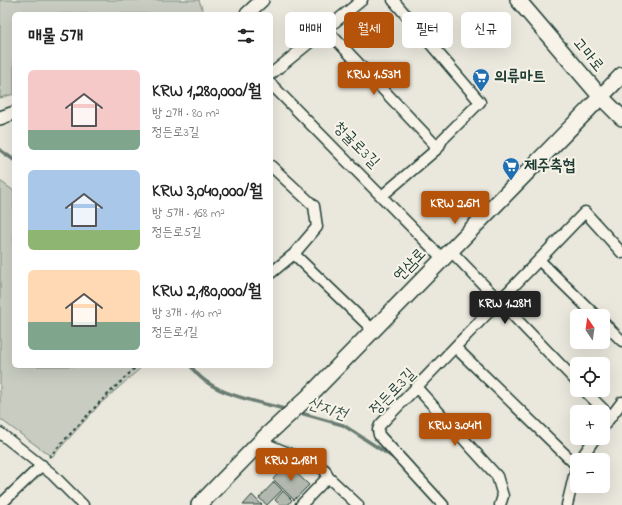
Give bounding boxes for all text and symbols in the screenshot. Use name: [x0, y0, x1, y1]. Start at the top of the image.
chip: 매매: [285, 12, 336, 48]
chip: 월세: [344, 12, 394, 48]
chip: 필터: [402, 12, 453, 48]
chip: 신규: [461, 12, 511, 48]
text: 매물 5개: [28, 24, 83, 49]
icon: filters: [235, 25, 257, 47]
street label: 고마로: [566, 32, 610, 78]
pin: KRW 1.53M: [328, 62, 420, 96]
text: KRW 1.53M: [347, 65, 401, 84]
place label: 의류마트: [494, 65, 546, 89]
supermarket icon: 의류마트: [471, 67, 491, 92]
text: KRW 1,280,000/월: [152, 79, 261, 104]
icon: home: [60, 86, 108, 134]
text: 방 2개 · 80 m²: [152, 104, 220, 123]
street label: 청귤로3길: [327, 116, 385, 174]
text: 정든로3길: [152, 123, 199, 142]
place label: 제주축협: [524, 154, 576, 178]
supermarket icon: 제주축협: [501, 156, 521, 181]
text: KRW 3,040,000/월: [152, 179, 263, 204]
icon: home: [60, 186, 108, 234]
pin: KRW 2.6M: [414, 191, 496, 225]
text: KRW 2.6M: [430, 194, 480, 213]
text: 방 5개 · 168 m²: [152, 204, 225, 223]
text: 정든로5길: [152, 223, 201, 242]
street label: 연삼로: [388, 243, 432, 287]
text: KRW 2,180,000/월: [152, 279, 261, 304]
icon: home: [60, 286, 108, 334]
pin: KRW 1.28M: [459, 291, 551, 325]
text: KRW 1.28M: [479, 294, 531, 313]
text: 방 3개 · 110 m²: [152, 304, 222, 323]
north arrow: [570, 309, 610, 349]
map controls: [570, 309, 610, 493]
text: 정든로1길: [152, 323, 198, 342]
button: locate: [570, 357, 610, 397]
street label: 정든로3길: [364, 363, 422, 421]
water label: 산지천: [304, 391, 353, 428]
button: +: [570, 405, 610, 445]
pin: KRW 3.04M: [409, 413, 501, 447]
text: KRW 3.04M: [428, 416, 482, 435]
pin: KRW 2.18M: [245, 448, 337, 482]
text: KRW 2.18M: [265, 451, 317, 470]
button: −: [570, 453, 610, 493]

